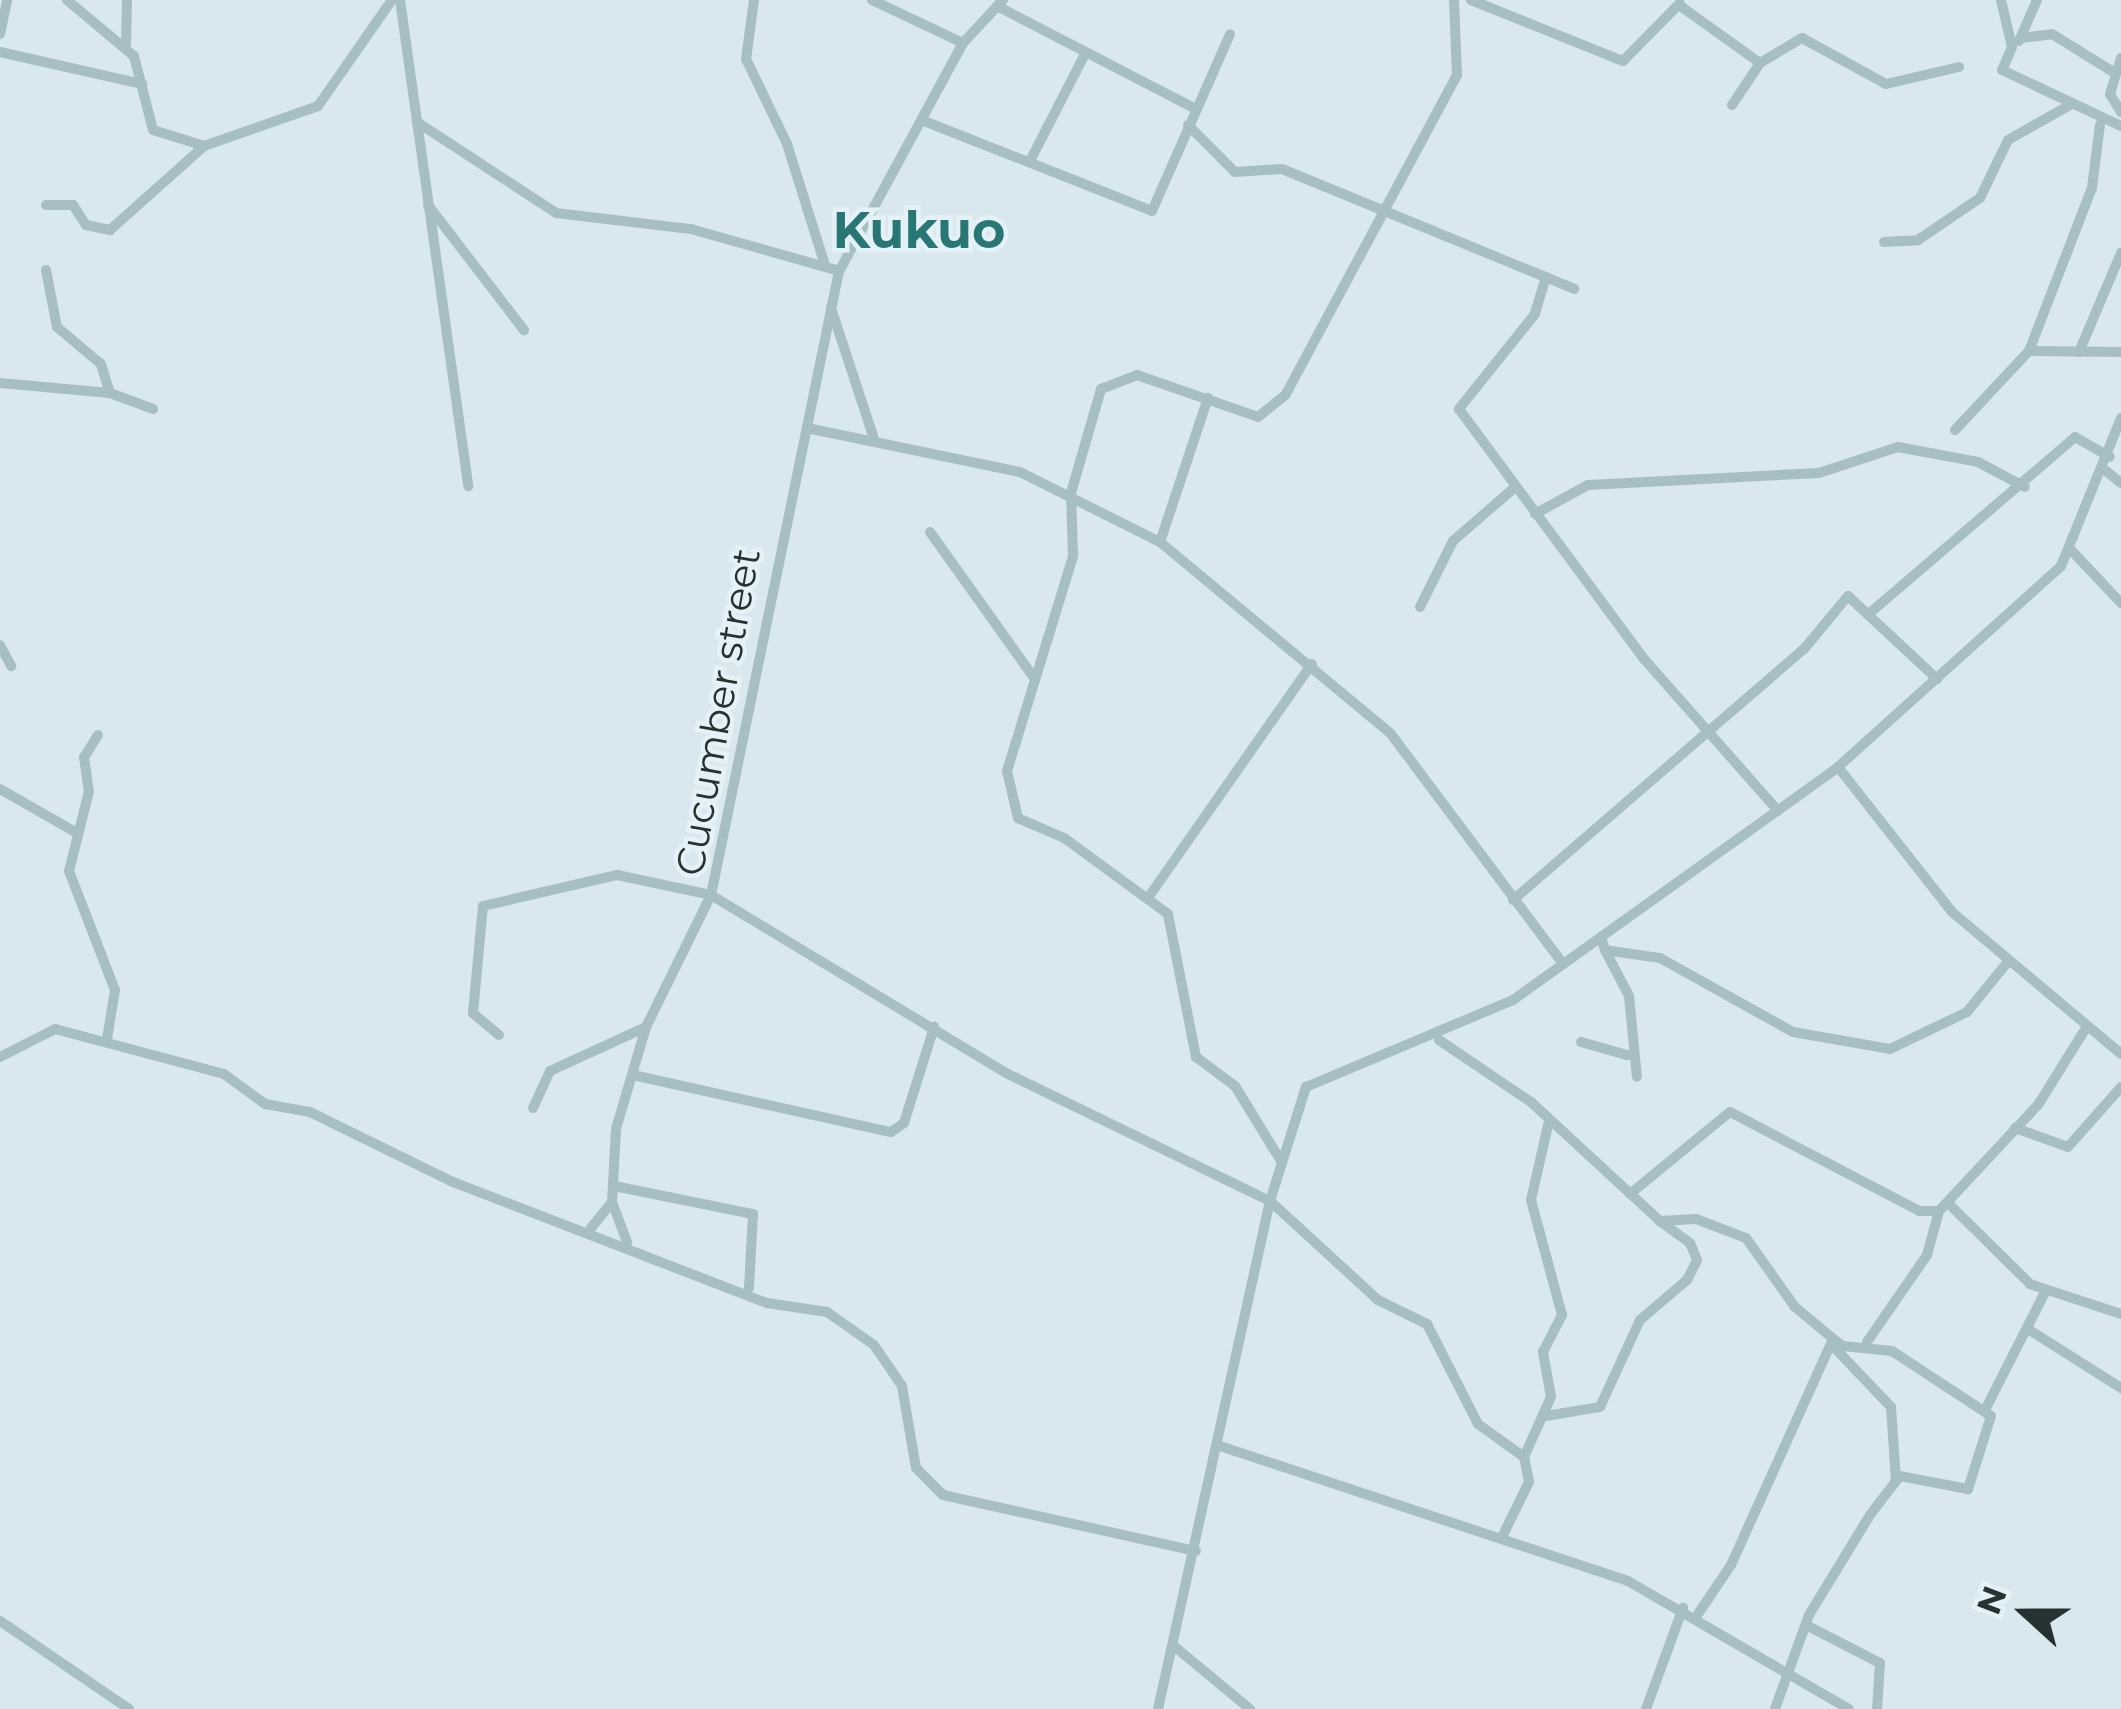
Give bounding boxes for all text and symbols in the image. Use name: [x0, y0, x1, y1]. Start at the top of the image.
district label: Kukuo: [832, 199, 1006, 261]
street label: Cucumber street: [666, 545, 770, 879]
north arrow: [1965, 1553, 2085, 1673]
text: N: [1968, 1580, 2015, 1620]

